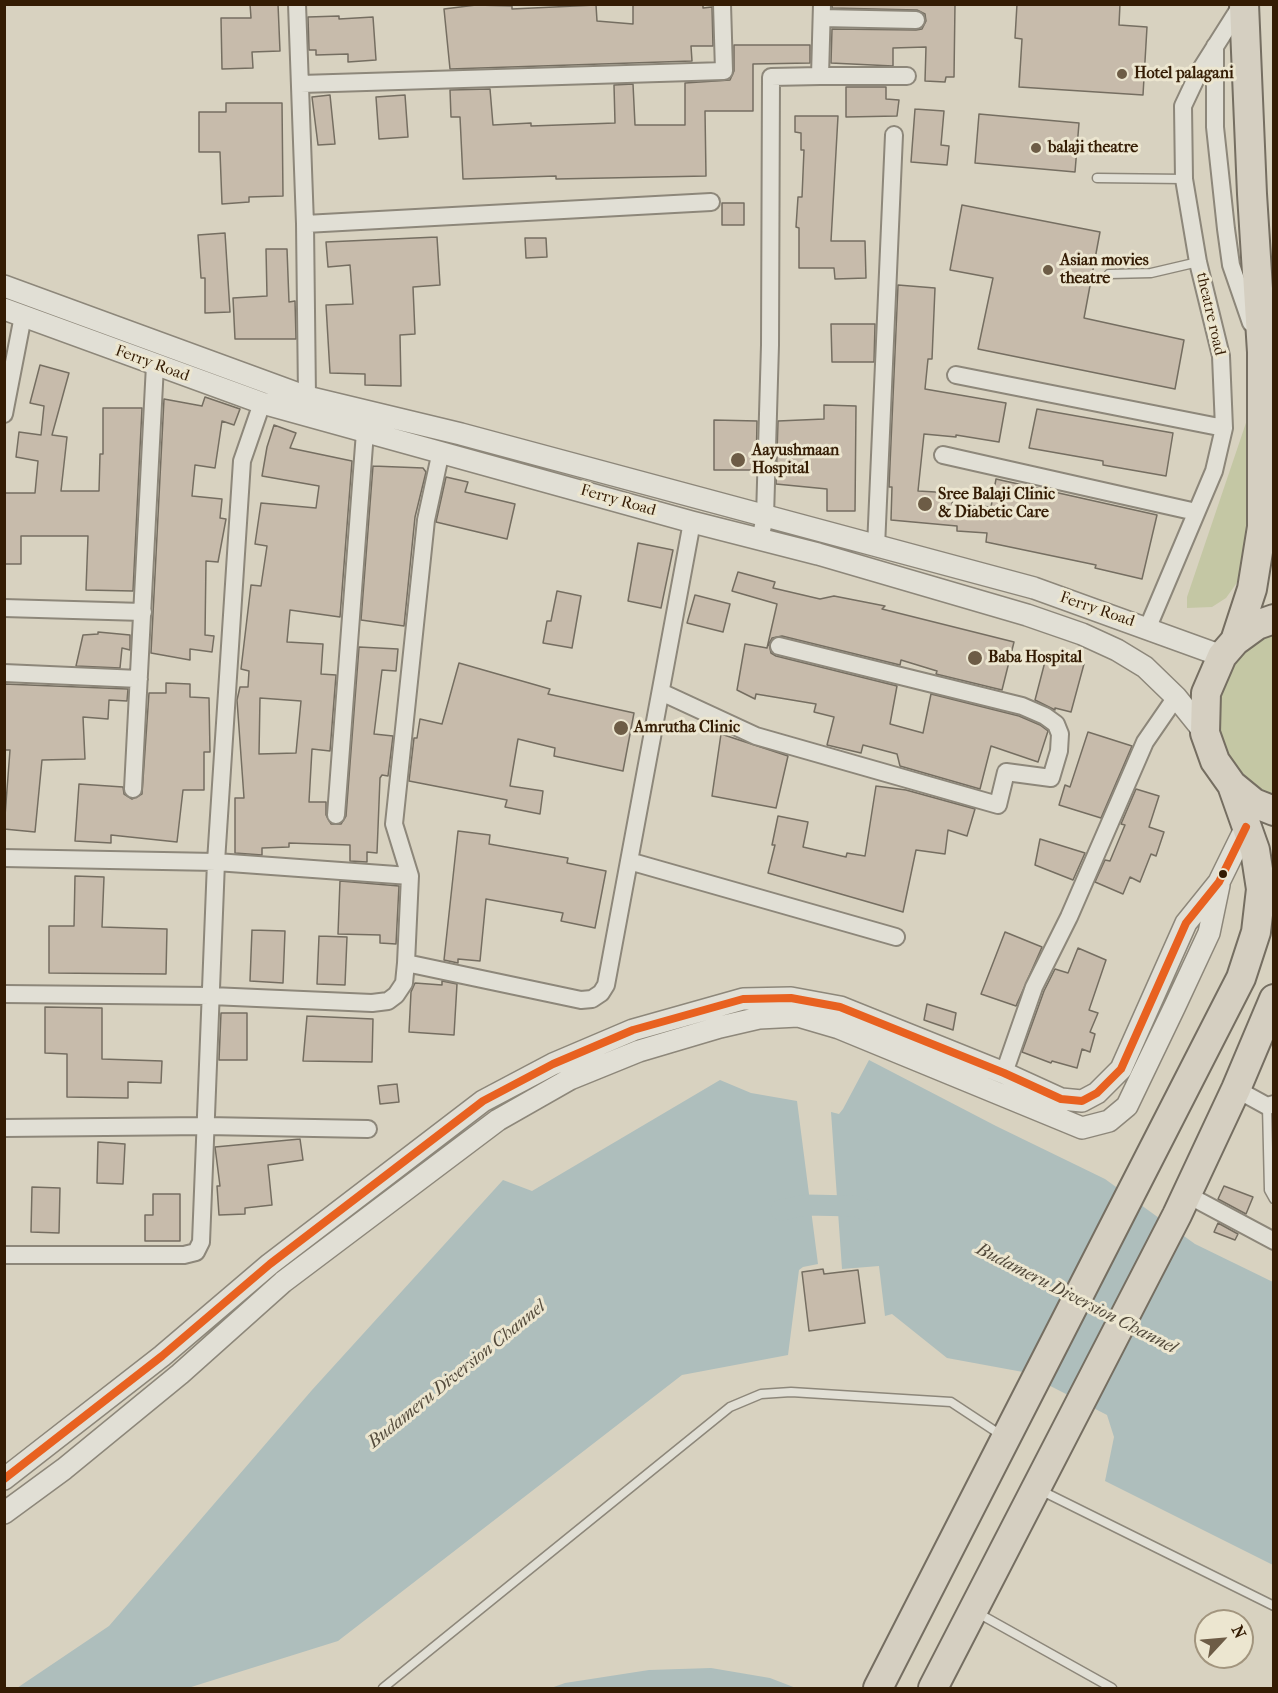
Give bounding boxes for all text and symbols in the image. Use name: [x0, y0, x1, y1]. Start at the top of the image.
place label: Hotel palagani: [1134, 64, 1234, 84]
marker: Hotel palagani: [1115, 67, 1129, 81]
place label: balaji theatre: [1048, 138, 1138, 158]
marker: balaji theatre: [1029, 141, 1043, 155]
place label: Asian movies theatre: [1060, 251, 1149, 289]
marker: Asian movies theatre: [1041, 263, 1055, 277]
street label: theatre road: [1191, 271, 1229, 357]
street label: Ferry Road: [112, 342, 192, 386]
place label: Aayushmaan Hospital: [752, 441, 839, 479]
marker: Aayushmaan Hospital: [729, 451, 747, 469]
street label: Ferry Road: [578, 481, 658, 521]
place label: Sree Balaji Clinic & Diabetic Care: [938, 485, 1055, 523]
marker: Sree Balaji Clinic & Diabetic Care: [916, 495, 934, 513]
street label: Ferry Road: [1057, 588, 1137, 632]
place label: Baba Hospital: [988, 648, 1082, 668]
marker: Baba Hospital: [966, 649, 984, 667]
place label: Amrutha Clinic: [634, 718, 740, 738]
marker: Amrutha Clinic: [612, 719, 630, 737]
unlabelled marker: [1217, 868, 1229, 880]
water label: Budameru Diversion Channel: [972, 1239, 1180, 1359]
water label: Budameru Diversion Channel: [364, 1297, 550, 1453]
north arrow: [1194, 1609, 1254, 1669]
text: N: [1228, 1622, 1250, 1641]

